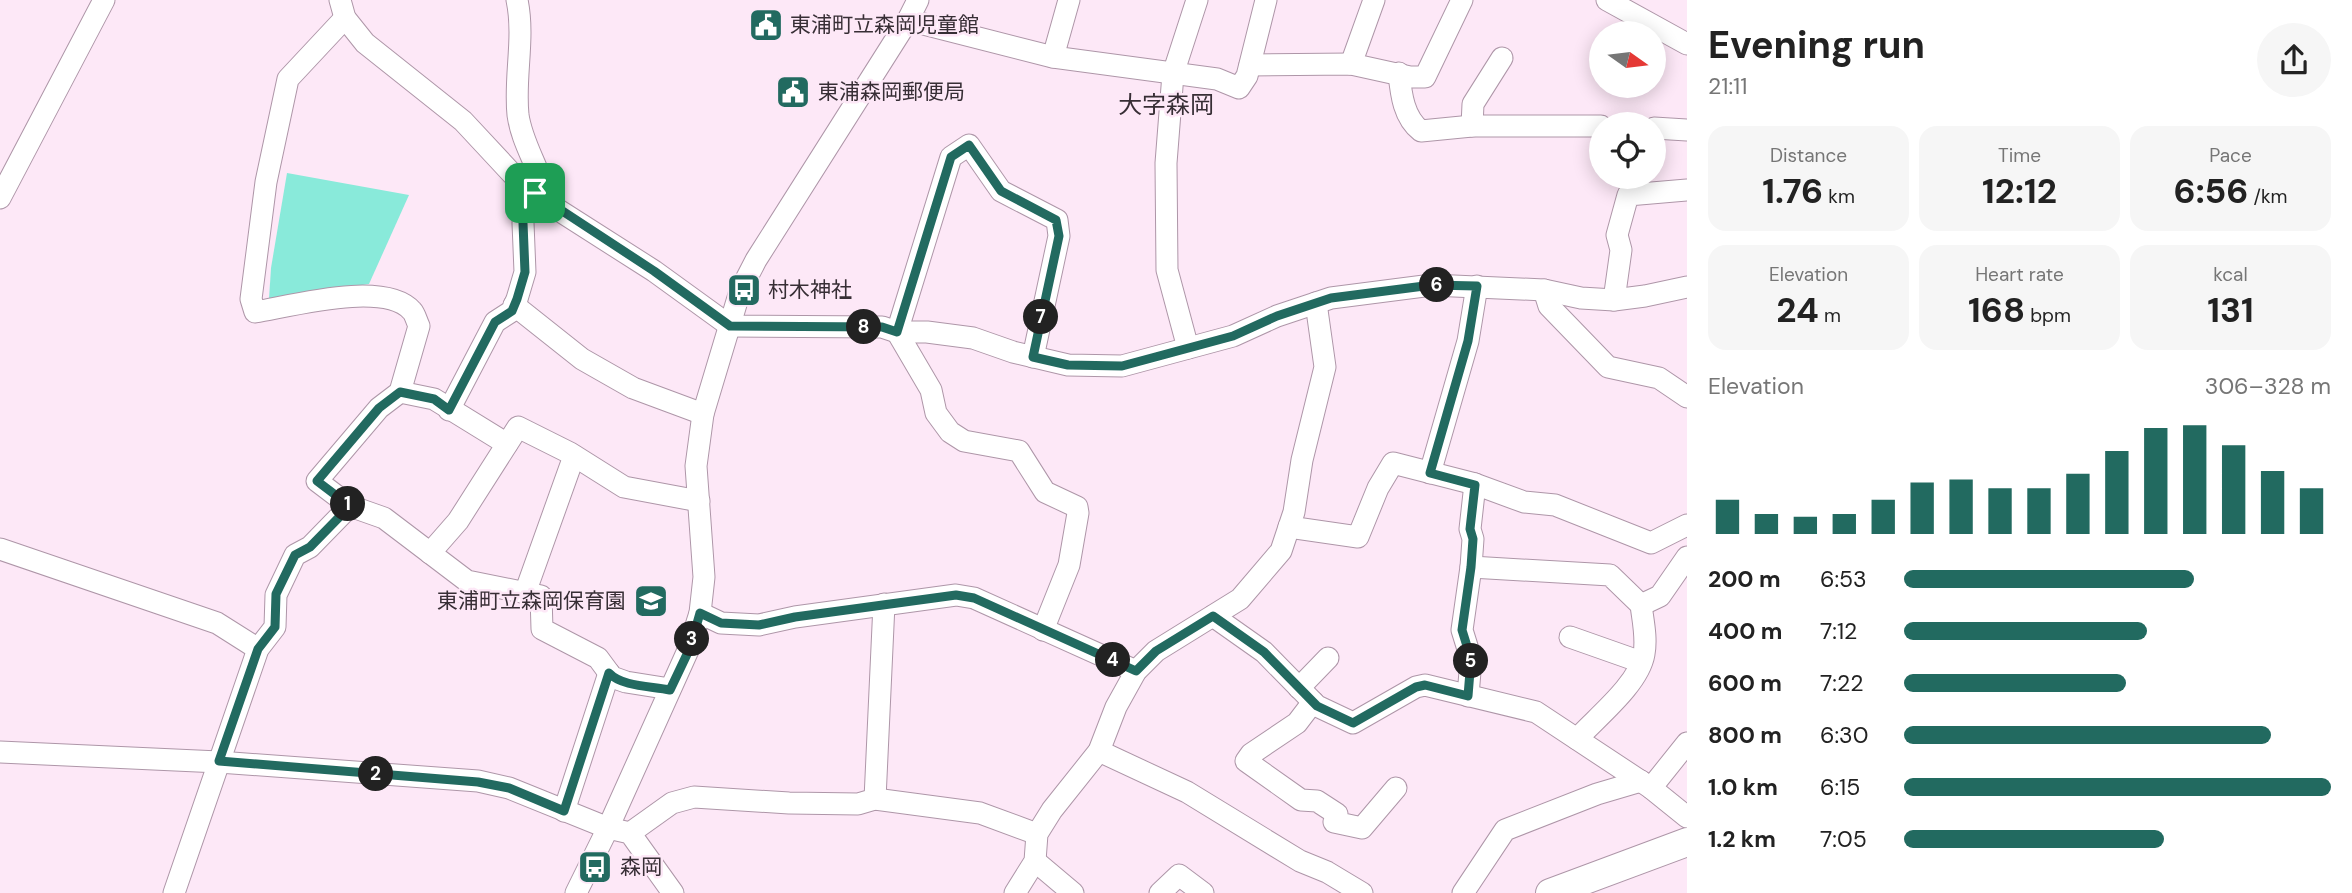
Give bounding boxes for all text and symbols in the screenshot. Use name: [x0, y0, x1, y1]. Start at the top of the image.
public building icon: 東浦町立森岡児童館: [747, 6, 785, 44]
place label: 東浦町立森岡児童館: [790, 11, 979, 39]
text: Evening run: [1708, 20, 1925, 70]
north arrow: [1589, 21, 1666, 98]
map controls: [1589, 21, 1666, 189]
button: share: [2257, 23, 2331, 97]
text: 21:11: [1708, 71, 1747, 101]
public building icon: 東浦森岡郵便局: [774, 73, 812, 111]
place label: 東浦森岡郵便局: [818, 78, 965, 106]
district label: 大字森岡: [1118, 89, 1214, 120]
button: locate: [1589, 112, 1666, 189]
text: Distance: [1770, 143, 1847, 168]
text: Time: [1998, 143, 2041, 168]
text: Pace: [2209, 143, 2252, 168]
pin: [505, 163, 565, 223]
text: 1.76: [1762, 168, 1823, 214]
text: 12:12: [1982, 168, 2057, 214]
text: 6:56: [2173, 168, 2249, 214]
icon: arrive: [516, 174, 554, 212]
text: km: [1823, 184, 1855, 209]
text: /km: [2249, 184, 2288, 209]
text: Elevation: [1769, 262, 1848, 287]
text: Heart rate: [1975, 262, 2064, 287]
text: kcal: [2213, 262, 2248, 287]
pin: 6: [1420, 268, 1454, 302]
bus stop icon: 村木神社: [725, 271, 763, 309]
text: 6: [1430, 272, 1443, 297]
place label: 村木神社: [768, 276, 852, 304]
text: 24: [1776, 287, 1819, 333]
text: 168: [1968, 287, 2025, 333]
text: 131: [2207, 287, 2254, 333]
pin: 7: [1024, 300, 1058, 334]
text: m: [1819, 303, 1841, 328]
text: bpm: [2025, 303, 2071, 328]
text: 7: [1035, 304, 1046, 329]
pin: 8: [846, 310, 882, 344]
text: 8: [857, 314, 870, 339]
text: Elevation: [1708, 371, 1804, 401]
text: 306–328 m: [2205, 371, 2331, 401]
pin: 1: [330, 486, 366, 522]
text: 1: [344, 491, 351, 516]
text: 200 m: [1708, 564, 1781, 594]
text: 6:53: [1820, 564, 1867, 594]
school or university icon: 東浦町立森岡保育園: [632, 582, 670, 620]
place label: 東浦町立森岡保育園: [437, 587, 626, 615]
text: 400 m: [1708, 616, 1782, 646]
text: 7:12: [1820, 616, 1857, 646]
pin: 3: [674, 622, 710, 656]
text: 3: [686, 626, 697, 651]
pin: 4: [1096, 642, 1130, 678]
pin: 5: [1454, 644, 1488, 678]
text: 4: [1106, 647, 1119, 672]
text: 5: [1465, 648, 1476, 673]
text: 600 m: [1708, 668, 1782, 698]
text: 7:22: [1820, 668, 1863, 698]
text: 800 m: [1708, 720, 1782, 750]
text: 6:30: [1820, 720, 1868, 750]
pin: 2: [358, 756, 394, 792]
text: 2: [370, 761, 381, 786]
text: 1.0 km: [1708, 772, 1778, 802]
text: 6:15: [1820, 772, 1860, 802]
text: 1.2 km: [1708, 824, 1776, 854]
text: 7:05: [1820, 824, 1867, 854]
bus stop icon: 森岡: [576, 848, 614, 886]
place label: 森岡: [620, 853, 662, 881]

